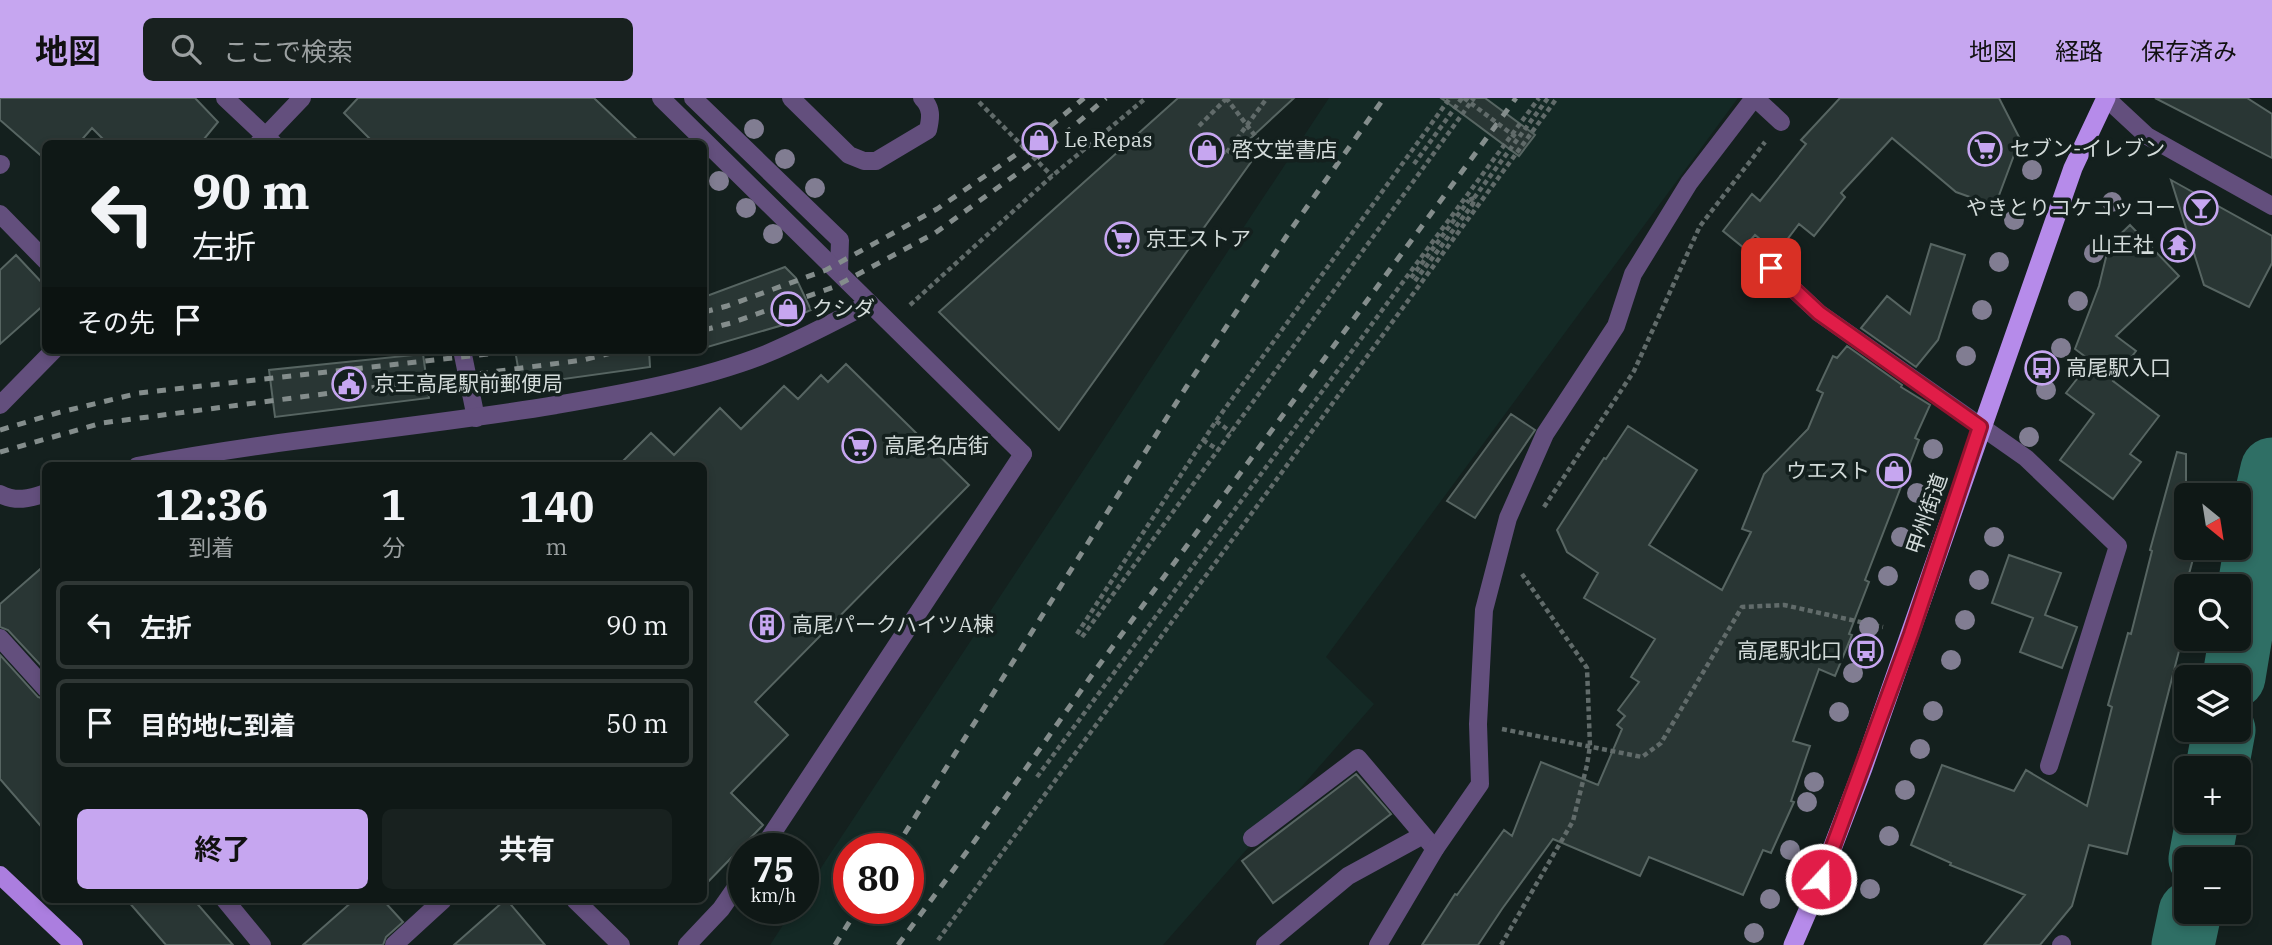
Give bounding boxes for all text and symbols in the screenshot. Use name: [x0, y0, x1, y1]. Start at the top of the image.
search box: [143, 18, 633, 81]
text: 地図: [35, 29, 101, 72]
icon: search: [167, 30, 205, 68]
text: ここで検索: [223, 34, 353, 68]
text: 地図: [1969, 35, 2017, 67]
text: 経路: [2055, 35, 2103, 67]
text: 保存済み: [2141, 35, 2237, 67]
shop icon: Le Repas: [1020, 121, 1058, 159]
place label: Le Repas: [1064, 125, 1152, 153]
supermarket icon: セブン-イレブン: [1966, 130, 2004, 168]
shop icon: 啓文堂書店: [1188, 131, 1226, 169]
place label: セブン-イレブン: [2010, 134, 2165, 162]
place label: 啓文堂書店: [1232, 135, 1337, 163]
text: 90 m: [192, 159, 310, 222]
icon: left: [77, 168, 168, 259]
bar icon: やきとりコケコッコー: [2182, 189, 2220, 227]
place label: やきとりコケコッコー: [1966, 193, 2176, 221]
supermarket icon: 京王ストア: [1103, 220, 1141, 258]
place label: 京王ストア: [1146, 224, 1251, 252]
text: 左折: [192, 225, 256, 267]
temple icon: 山王社: [2159, 226, 2197, 264]
place label: 山王社: [2091, 230, 2154, 258]
pin: [1741, 238, 1801, 298]
icon: arrive: [1752, 249, 1790, 287]
shop icon: クシダ: [769, 290, 807, 328]
place label: クシダ: [812, 294, 875, 322]
icon: arrive: [169, 301, 207, 339]
text: その先: [77, 305, 155, 339]
bus stop icon: 高尾駅入口: [2023, 349, 2061, 387]
place label: 高尾駅入口: [2066, 353, 2171, 381]
public building icon: 京王高尾駅前郵便局: [330, 365, 368, 403]
place label: 京王高尾駅前郵便局: [374, 369, 563, 397]
supermarket icon: 高尾名店街: [840, 427, 878, 465]
place label: 高尾名店街: [884, 431, 989, 459]
shop icon: ウエスト: [1875, 452, 1913, 490]
place label: ウエスト: [1786, 456, 1870, 484]
street label: 甲州街道: [1899, 469, 1953, 558]
text: 12:36: [155, 477, 268, 532]
text: 1: [381, 477, 406, 532]
text: 140: [519, 479, 594, 534]
north arrow: [2174, 483, 2250, 560]
map controls: [2174, 483, 2251, 924]
text: m: [546, 531, 567, 561]
text: 到着: [188, 532, 234, 562]
text: 分: [382, 532, 405, 562]
button: search: [2174, 574, 2251, 651]
icon: left: [81, 606, 119, 644]
building icon: 高尾パークハイツA棟: [748, 606, 786, 644]
text: 90 m: [606, 608, 668, 642]
text: 左折: [140, 610, 192, 644]
place label: 高尾パークハイツA棟: [792, 610, 994, 638]
bus stop icon: 高尾駅北口: [1847, 632, 1885, 670]
place label: 高尾駅北口: [1737, 636, 1842, 664]
button: layers: [2174, 665, 2251, 742]
icon: arrive: [81, 704, 119, 742]
text: 50 m: [606, 706, 668, 740]
text: 目的地に到着: [140, 708, 296, 742]
button: +: [2174, 756, 2251, 833]
button: 終了: [77, 809, 368, 889]
button: 共有: [382, 809, 672, 889]
speed limit sign: 80: [833, 833, 924, 924]
position arrow: [1784, 842, 1858, 916]
text: 75: [752, 846, 795, 892]
button: −: [2174, 847, 2251, 924]
text: km/h: [751, 884, 796, 907]

